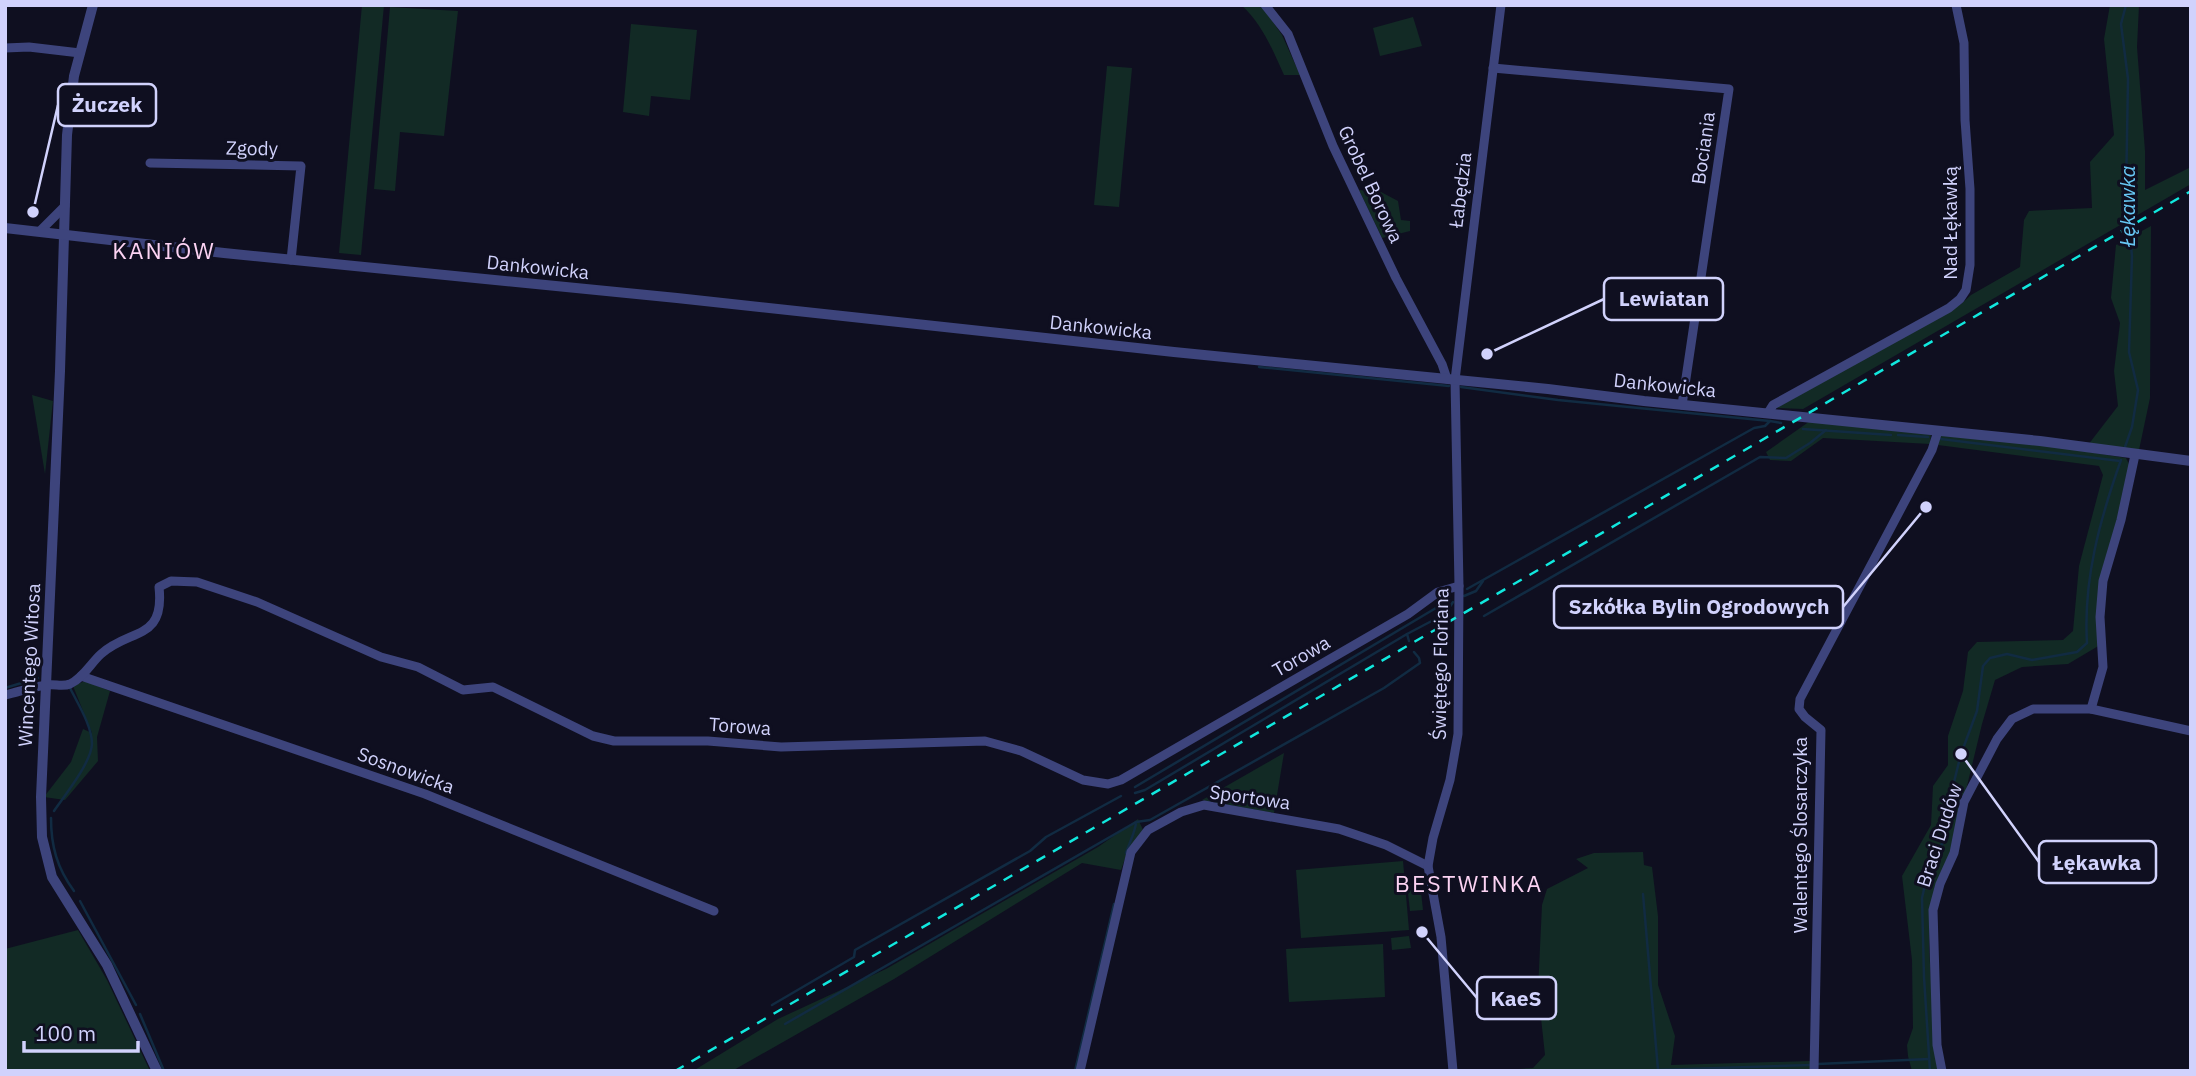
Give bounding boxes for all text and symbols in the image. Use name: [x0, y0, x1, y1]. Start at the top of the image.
callout: Żuczek: [58, 84, 156, 126]
text: Żuczek: [72, 90, 143, 118]
street label: Bociania: [1686, 110, 1720, 186]
street label: Grobel Borowa: [1333, 121, 1409, 247]
street label: Zgody: [226, 136, 279, 160]
street label: Łabędzia: [1443, 151, 1477, 230]
water label: Łękawka: [2113, 165, 2141, 248]
street label: Nad Łękawką: [1938, 166, 1962, 280]
district label: KANIÓW: [112, 235, 216, 265]
street label: Dankowicka: [486, 250, 590, 284]
callout: Lewiatan: [1604, 278, 1723, 320]
text: Lewiatan: [1619, 284, 1709, 312]
street label: Dankowicka: [1049, 310, 1153, 344]
street label: Dankowicka: [1613, 368, 1717, 402]
street label: Wincentego Witosa: [13, 583, 45, 747]
callout: Szkółka Bylin Ogrodowych: [1554, 586, 1843, 628]
street label: Świętego Floriana: [1427, 588, 1453, 740]
text: Szkółka Bylin Ogrodowych: [1568, 592, 1830, 620]
street label: Torowa: [1268, 630, 1334, 682]
street label: Torowa: [708, 712, 772, 740]
street label: Walentego Ślosarczyka: [1788, 737, 1812, 933]
street label: Sosnowicka: [354, 741, 458, 799]
street label: Sportowa: [1208, 779, 1292, 815]
street label: Braci Dudów: [1911, 780, 1967, 890]
callout: Łękawka: [2039, 841, 2156, 883]
text: Łękawka: [2052, 848, 2141, 876]
district label: BESTWINKA: [1395, 868, 1543, 898]
callout: KaeS: [1477, 977, 1556, 1019]
text: KaeS: [1490, 984, 1542, 1012]
scale bar: [24, 1010, 138, 1054]
text: 100 m: [35, 1019, 96, 1047]

